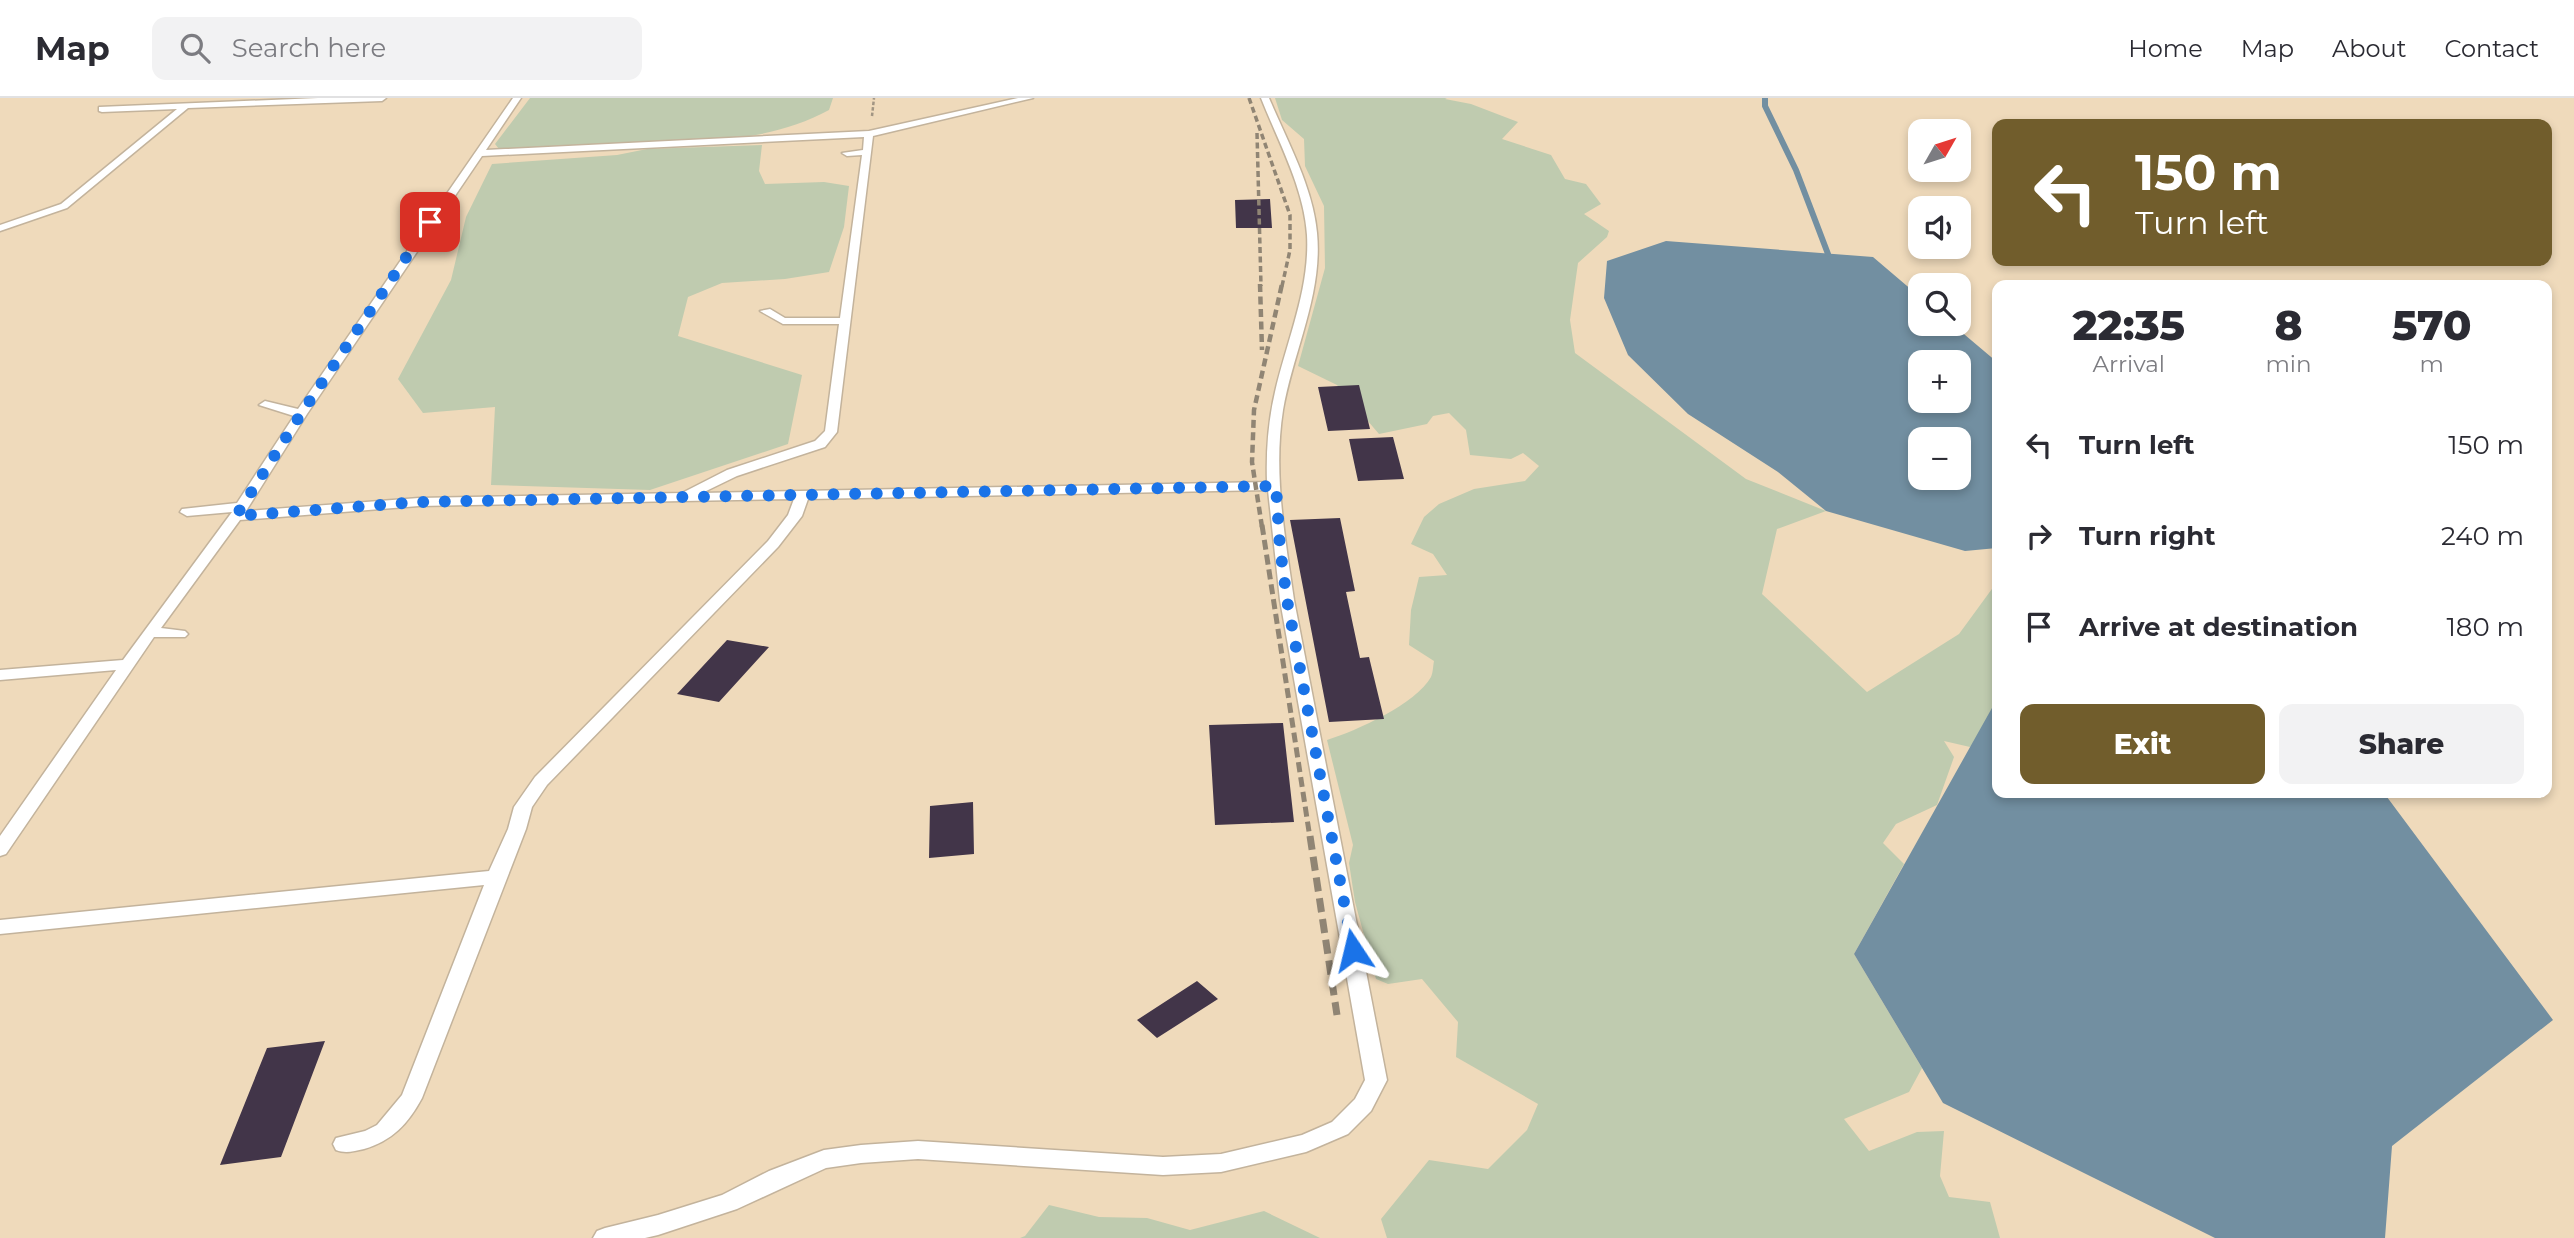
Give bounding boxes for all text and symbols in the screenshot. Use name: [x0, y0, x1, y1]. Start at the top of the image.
search box: [152, 17, 642, 80]
text: Map: [35, 28, 110, 68]
icon: search: [176, 29, 214, 67]
text: Search here: [232, 32, 386, 64]
text: Home: [2128, 34, 2203, 63]
text: Map: [2241, 34, 2294, 63]
text: About: [2332, 34, 2406, 63]
text: Contact: [2444, 34, 2539, 63]
north arrow: [1908, 119, 1970, 182]
map controls: [1908, 119, 1971, 490]
text: 150 m: [2135, 143, 2282, 202]
icon: left: [2020, 147, 2111, 238]
pin: [400, 192, 460, 252]
button: sound: [1908, 196, 1971, 259]
icon: arrive: [411, 203, 449, 241]
text: Turn left: [2135, 203, 2269, 242]
button: search: [1908, 273, 1971, 336]
text: 22:35: [2072, 299, 2185, 351]
text: 8: [2274, 299, 2303, 351]
text: 570: [2392, 299, 2472, 351]
button: +: [1908, 350, 1971, 413]
text: Arrival: [2092, 350, 2165, 378]
text: min: [2265, 350, 2312, 378]
text: m: [2420, 350, 2444, 378]
icon: left: [2020, 426, 2058, 464]
button: −: [1908, 427, 1971, 490]
text: Turn left: [2079, 429, 2195, 461]
text: 150 m: [2448, 429, 2524, 461]
icon: right: [2020, 517, 2058, 555]
text: Turn right: [2079, 520, 2215, 552]
text: 240 m: [2441, 520, 2524, 552]
icon: arrive: [2020, 608, 2058, 646]
text: Arrive at destination: [2079, 611, 2358, 643]
text: 180 m: [2446, 611, 2524, 643]
button: Exit: [2020, 704, 2265, 784]
button: Share: [2279, 704, 2524, 784]
position arrow: [1316, 913, 1390, 987]

